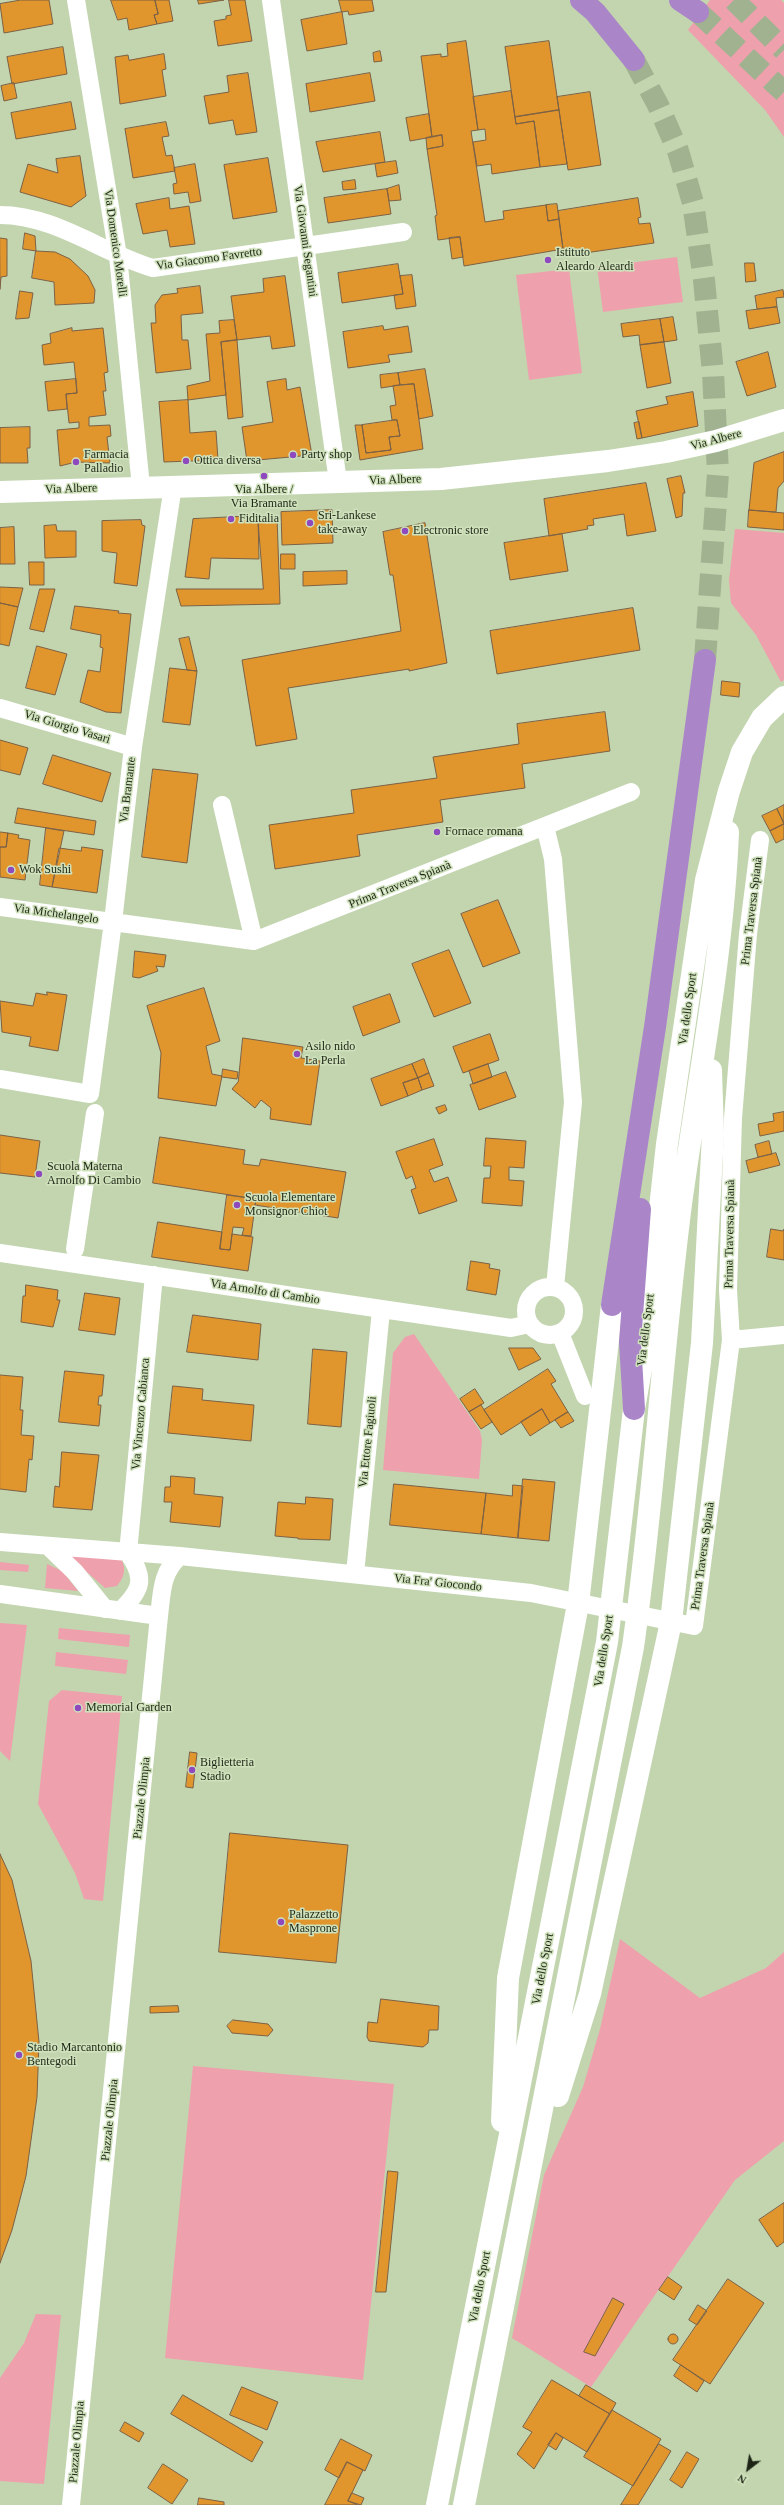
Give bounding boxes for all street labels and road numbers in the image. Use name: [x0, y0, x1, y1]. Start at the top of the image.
street label: Via Giovanni Segantini: [290, 184, 320, 298]
street label: Via Domenico Morelli: [100, 188, 130, 298]
street label: Via Giacomo Favretto: [155, 244, 263, 274]
street label: Via Albere: [689, 426, 743, 454]
street label: Via Albere: [369, 472, 421, 488]
street label: Via Albere: [45, 481, 97, 497]
street label: Via Giorgio Vasari: [22, 707, 112, 747]
street label: Via Bramante: [117, 756, 139, 824]
street label: Prima Traversa Spianà: [738, 856, 766, 966]
street label: Prima Traversa Spianà: [347, 858, 453, 912]
street label: Via Michelangelo: [13, 901, 99, 927]
street label: Via dello Sport: [676, 972, 700, 1046]
street label: Prima Traversa Spianà: [722, 1179, 738, 1289]
street label: Via Arnolfo di Cambio: [209, 1276, 321, 1308]
street label: Via dello Sport: [634, 1293, 658, 1367]
street label: Via Vincenzo Cabianca: [129, 1357, 153, 1471]
street label: Via Ettore Fagiuoli: [356, 1396, 380, 1488]
street label: Prima Traversa Spianà: [688, 1501, 718, 1611]
street label: Via Fra' Giocondo: [393, 1571, 483, 1595]
street label: Via dello Sport: [591, 1614, 617, 1688]
street label: Piazzale Olimpia: [131, 1756, 153, 1840]
street label: Via dello Sport: [529, 1932, 557, 2006]
street label: Piazzale Olimpia: [99, 2078, 121, 2162]
street label: Via dello Sport: [466, 2250, 494, 2324]
street label: Piazzale Olimpia: [66, 2400, 88, 2484]

